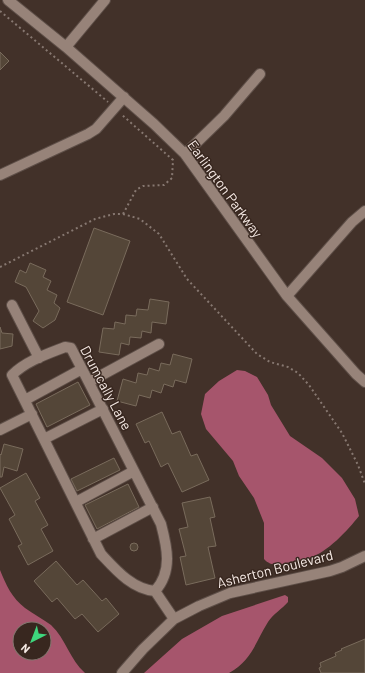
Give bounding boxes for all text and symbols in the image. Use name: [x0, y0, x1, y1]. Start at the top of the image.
street label: Earlington Parkway: [184, 137, 267, 241]
street label: Drumcally Lane: [77, 343, 136, 433]
street label: Asherton Boulevard: [215, 546, 335, 591]
north arrow: [12, 621, 52, 661]
text: N: [18, 642, 32, 656]

